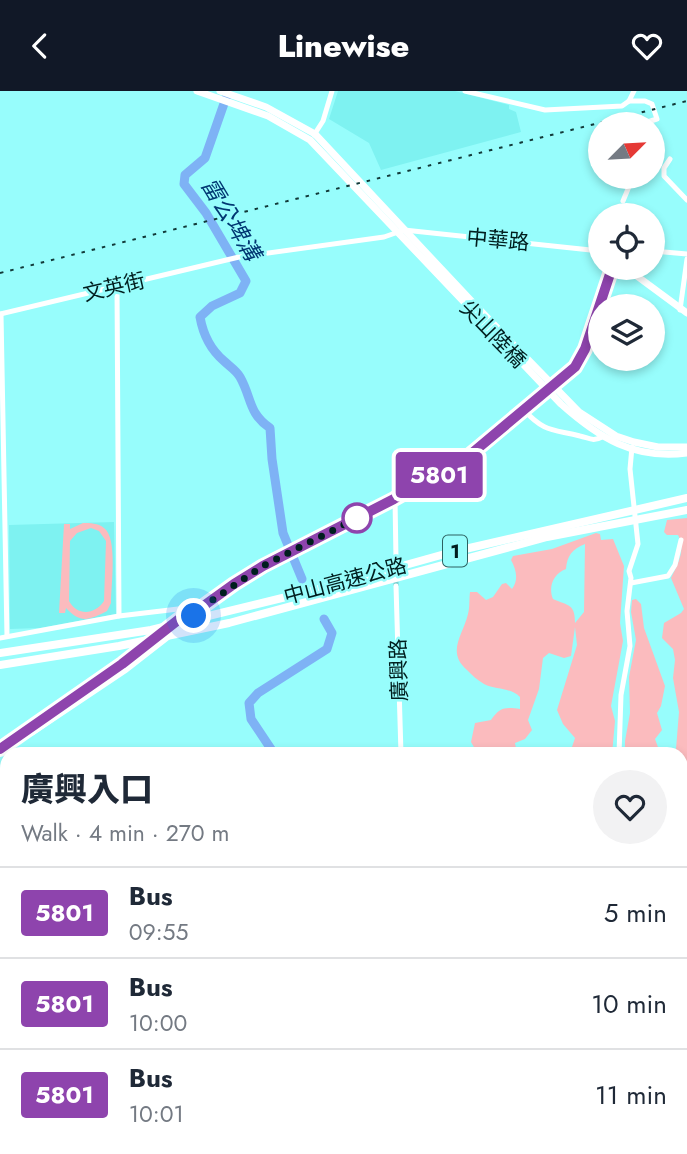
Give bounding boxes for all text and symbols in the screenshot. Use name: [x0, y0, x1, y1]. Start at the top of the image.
text: Linewise: [277, 23, 410, 69]
icon: back: [21, 27, 59, 65]
icon: heart: [628, 27, 666, 65]
north arrow: [588, 112, 665, 189]
map controls: [588, 112, 665, 371]
water label: 雷公埤溝: [193, 171, 271, 270]
button: locate: [588, 203, 665, 280]
street label: 中華路: [465, 222, 531, 258]
street label: 文英街: [80, 265, 148, 309]
street label: 尖山陸橋: [453, 293, 533, 375]
button: layers: [588, 294, 665, 371]
line badge: 5801: [390, 452, 488, 498]
text: 5801: [410, 457, 468, 492]
unlabelled marker: [342, 503, 372, 533]
road number: 1: [443, 535, 467, 566]
street label: 中山高速公路: [280, 550, 410, 612]
your location: [176, 598, 211, 633]
street label: 廣興路: [383, 638, 415, 702]
text: 廣興入口: [21, 766, 153, 813]
button: heart: [593, 770, 667, 844]
text: Walk · 4 min · 270 m: [21, 816, 229, 850]
text: Bus: [129, 877, 173, 915]
text: 5 min: [604, 894, 667, 932]
text: 5801: [35, 895, 94, 930]
text: 09:55: [129, 915, 189, 949]
text: Bus: [129, 968, 173, 1006]
text: 10 min: [591, 985, 667, 1023]
text: 5801: [35, 986, 94, 1021]
text: 10:00: [129, 1006, 187, 1040]
text: Bus: [129, 1059, 173, 1097]
text: 11 min: [595, 1076, 667, 1114]
text: 5801: [35, 1077, 94, 1112]
text: 10:01: [129, 1097, 184, 1131]

